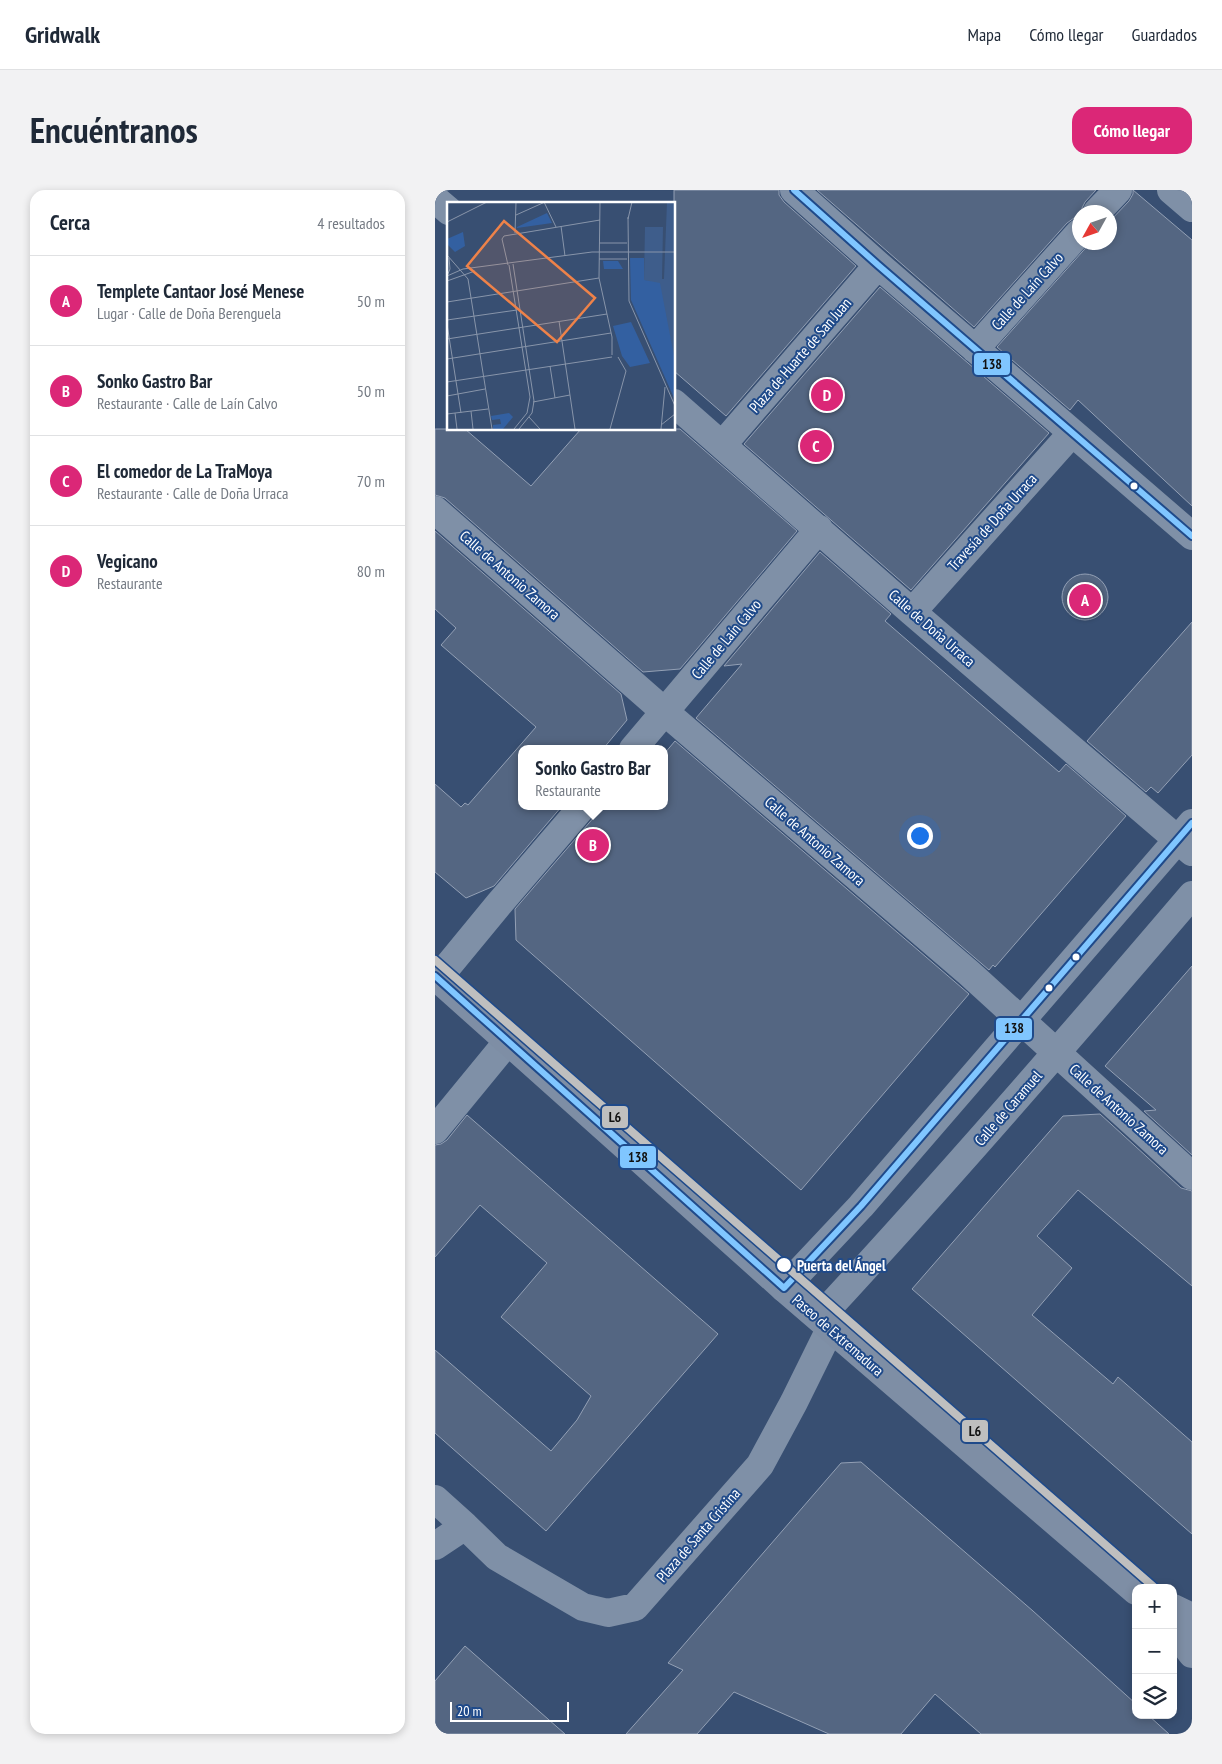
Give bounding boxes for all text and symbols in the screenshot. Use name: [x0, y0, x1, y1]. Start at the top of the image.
text: Gridwalk: [25, 19, 100, 50]
text: Mapa: [967, 23, 1001, 46]
text: Cómo llegar: [1029, 23, 1104, 46]
text: Guardados: [1132, 23, 1197, 46]
text: Encuéntranos: [30, 107, 198, 153]
button: Cómo llegar: [1072, 107, 1192, 154]
inset map: [447, 202, 675, 430]
north arrow: [1072, 205, 1117, 250]
text: Cerca: [50, 209, 90, 236]
text: 4 resultados: [317, 213, 385, 233]
street label: Calle de Laín Calvo: [987, 248, 1067, 334]
text: Templete Cantaor José Menese: [97, 279, 304, 303]
text: A: [62, 291, 70, 311]
text: 50 m: [357, 291, 385, 311]
street label: Plaza de Huarte de San Juan: [745, 294, 855, 416]
text: Lugar · Calle de Doña Berenguela: [97, 303, 281, 323]
line badge: 138: [973, 352, 1011, 376]
text: 138: [982, 355, 1002, 373]
text: Sonko Gastro Bar: [97, 369, 212, 393]
pin: D: [811, 376, 843, 414]
text: B: [62, 381, 70, 401]
text: 50 m: [357, 381, 385, 401]
text: Restaurante · Calle de Laín Calvo: [97, 393, 278, 413]
pin: C: [800, 427, 832, 465]
text: El comedor de La TraMoya: [97, 459, 272, 483]
street label: Travesía de Doña Urraca: [943, 469, 1041, 575]
text: C: [62, 471, 70, 491]
text: 70 m: [357, 471, 385, 491]
unlabelled marker: [1129, 481, 1139, 491]
text: Restaurante · Calle de Doña Urraca: [97, 483, 288, 503]
street label: Calle de Antonio Zamora: [456, 526, 564, 624]
text: Vegicano: [97, 549, 158, 573]
text: D: [62, 561, 70, 581]
text: 80 m: [357, 561, 385, 581]
text: Restaurante: [97, 573, 163, 593]
pin: A: [1069, 581, 1101, 619]
street label: Calle de Doña Urraca: [885, 585, 979, 671]
street label: Calle de Laín Calvo: [687, 595, 765, 683]
popup: [518, 745, 668, 810]
text: Sonko Gastro Bar: [535, 756, 651, 780]
text: Restaurante: [535, 780, 601, 800]
street label: Calle de Antonio Zamora: [761, 792, 869, 890]
your location: [907, 823, 933, 849]
pin: B: [577, 826, 609, 864]
unlabelled marker: [1071, 952, 1081, 962]
unlabelled marker: [1044, 983, 1054, 993]
line badge: 138: [995, 1017, 1033, 1041]
text: 138: [1004, 1019, 1024, 1037]
street label: Calle de Antonio Zamora: [1066, 1060, 1172, 1158]
street label: Calle de Caramuel: [970, 1066, 1046, 1150]
line badge: L6: [601, 1105, 629, 1129]
text: L6: [609, 1108, 622, 1126]
line badge: 138: [619, 1145, 657, 1169]
text: 138: [628, 1148, 648, 1166]
marker: Puerta del Ángel: [775, 1256, 793, 1274]
place label: Puerta del Ángel: [797, 1256, 886, 1275]
street label: Paseo de Extremadura: [788, 1290, 888, 1380]
line badge: L6: [961, 1419, 989, 1443]
text: L6: [969, 1422, 982, 1440]
street label: Plaza de Santa Cristina: [652, 1484, 744, 1586]
map controls: [1132, 1584, 1177, 1719]
button: +: [1132, 1584, 1177, 1629]
button: −: [1132, 1629, 1177, 1674]
button: layers: [1132, 1674, 1177, 1719]
scale bar: [450, 1699, 569, 1722]
text: 20 m: [457, 1702, 482, 1720]

